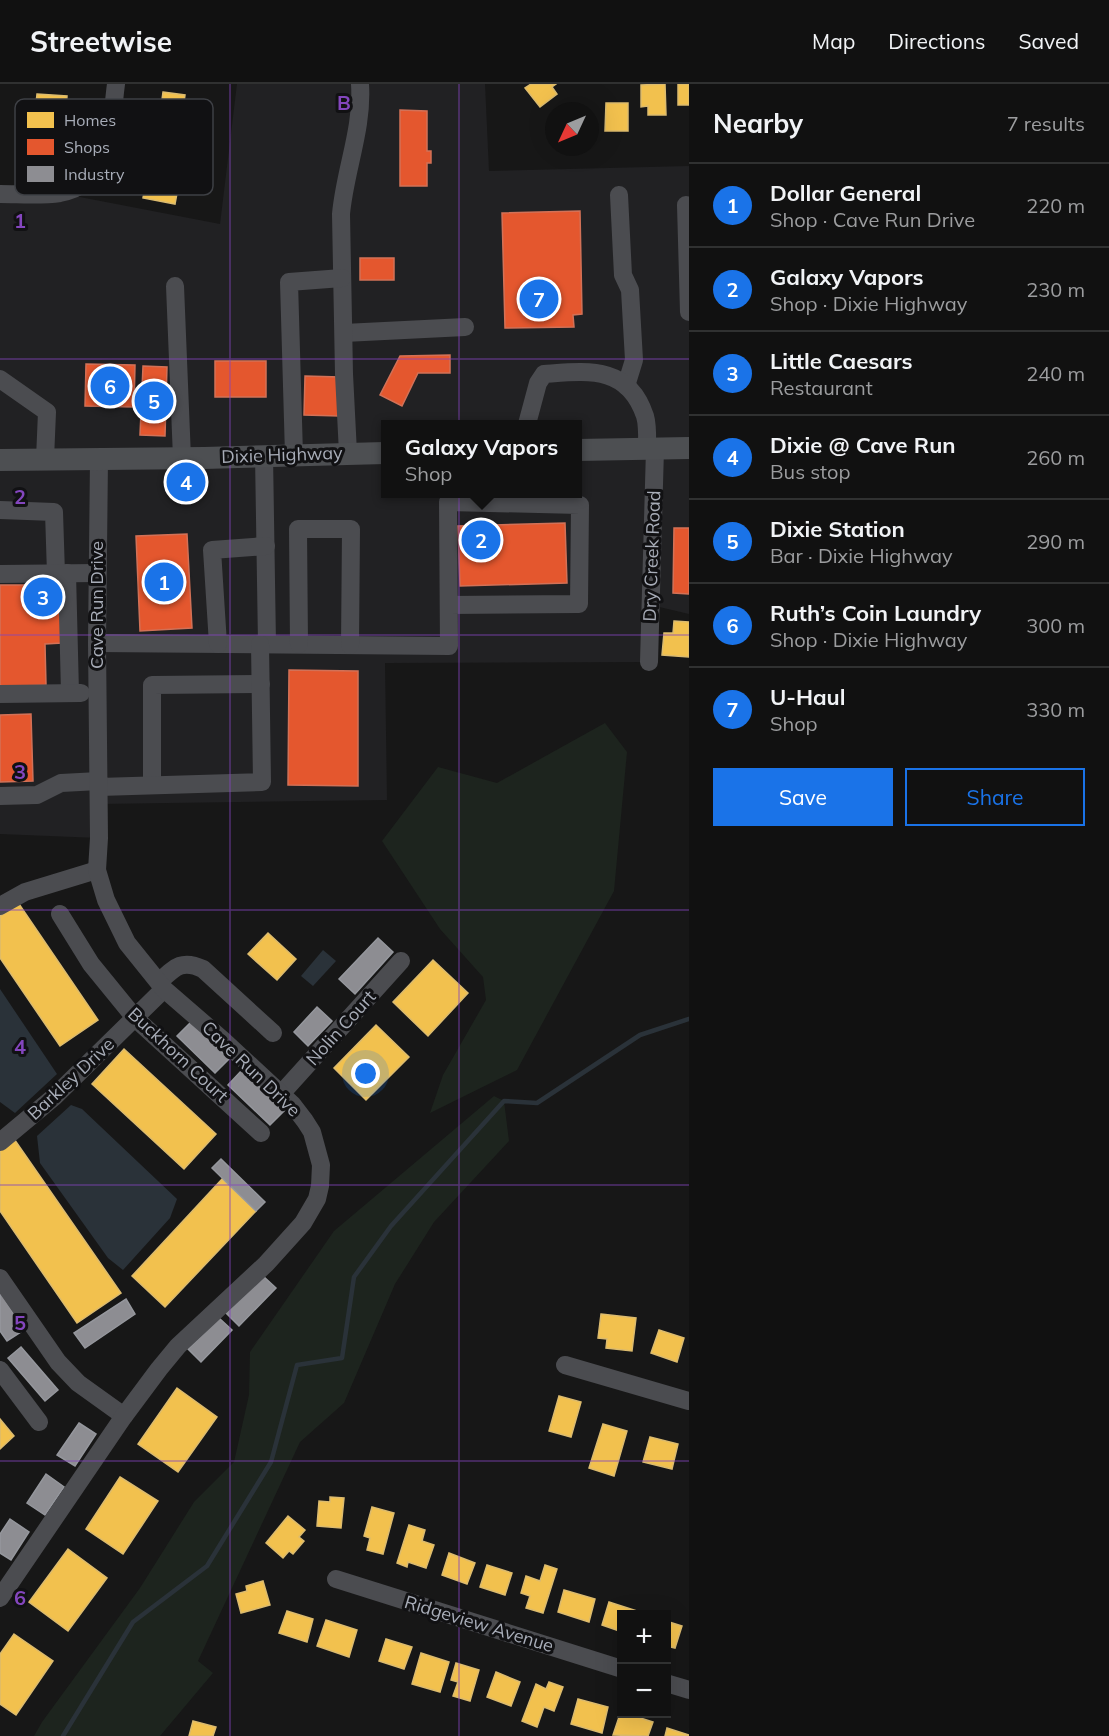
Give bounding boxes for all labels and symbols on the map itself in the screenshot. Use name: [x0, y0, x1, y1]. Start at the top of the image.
text: B: [337, 90, 351, 115]
legend: [15, 99, 213, 195]
north arrow: [545, 102, 599, 156]
text: Homes: [64, 110, 116, 130]
text: Shops: [64, 137, 110, 157]
text: Industry: [64, 164, 125, 184]
text: 1: [14, 208, 26, 233]
pin: 7: [520, 276, 558, 322]
pin: 6: [90, 364, 130, 408]
pin: 5: [134, 378, 174, 424]
street label: Dixie Highway: [221, 441, 343, 468]
pin: 4: [166, 460, 206, 504]
text: 2: [14, 484, 26, 509]
street label: Dry Creek Road: [638, 490, 665, 622]
pin: 2: [462, 518, 500, 562]
street label: Cave Run Drive: [85, 541, 108, 669]
pin: 1: [144, 560, 184, 604]
pin: 3: [24, 574, 63, 620]
text: 3: [14, 759, 26, 784]
street label: Nolin Court: [301, 985, 380, 1070]
street label: Buckhorn Court: [123, 1002, 233, 1107]
street label: Cave Run Drive: [197, 1016, 305, 1121]
street label: Barkley Drive: [22, 1033, 119, 1125]
text: 4: [14, 1034, 26, 1059]
your location: [351, 1059, 380, 1088]
text: 5: [14, 1310, 26, 1335]
text: 6: [14, 1585, 26, 1610]
street label: Ridgeview Avenue: [402, 1590, 556, 1657]

